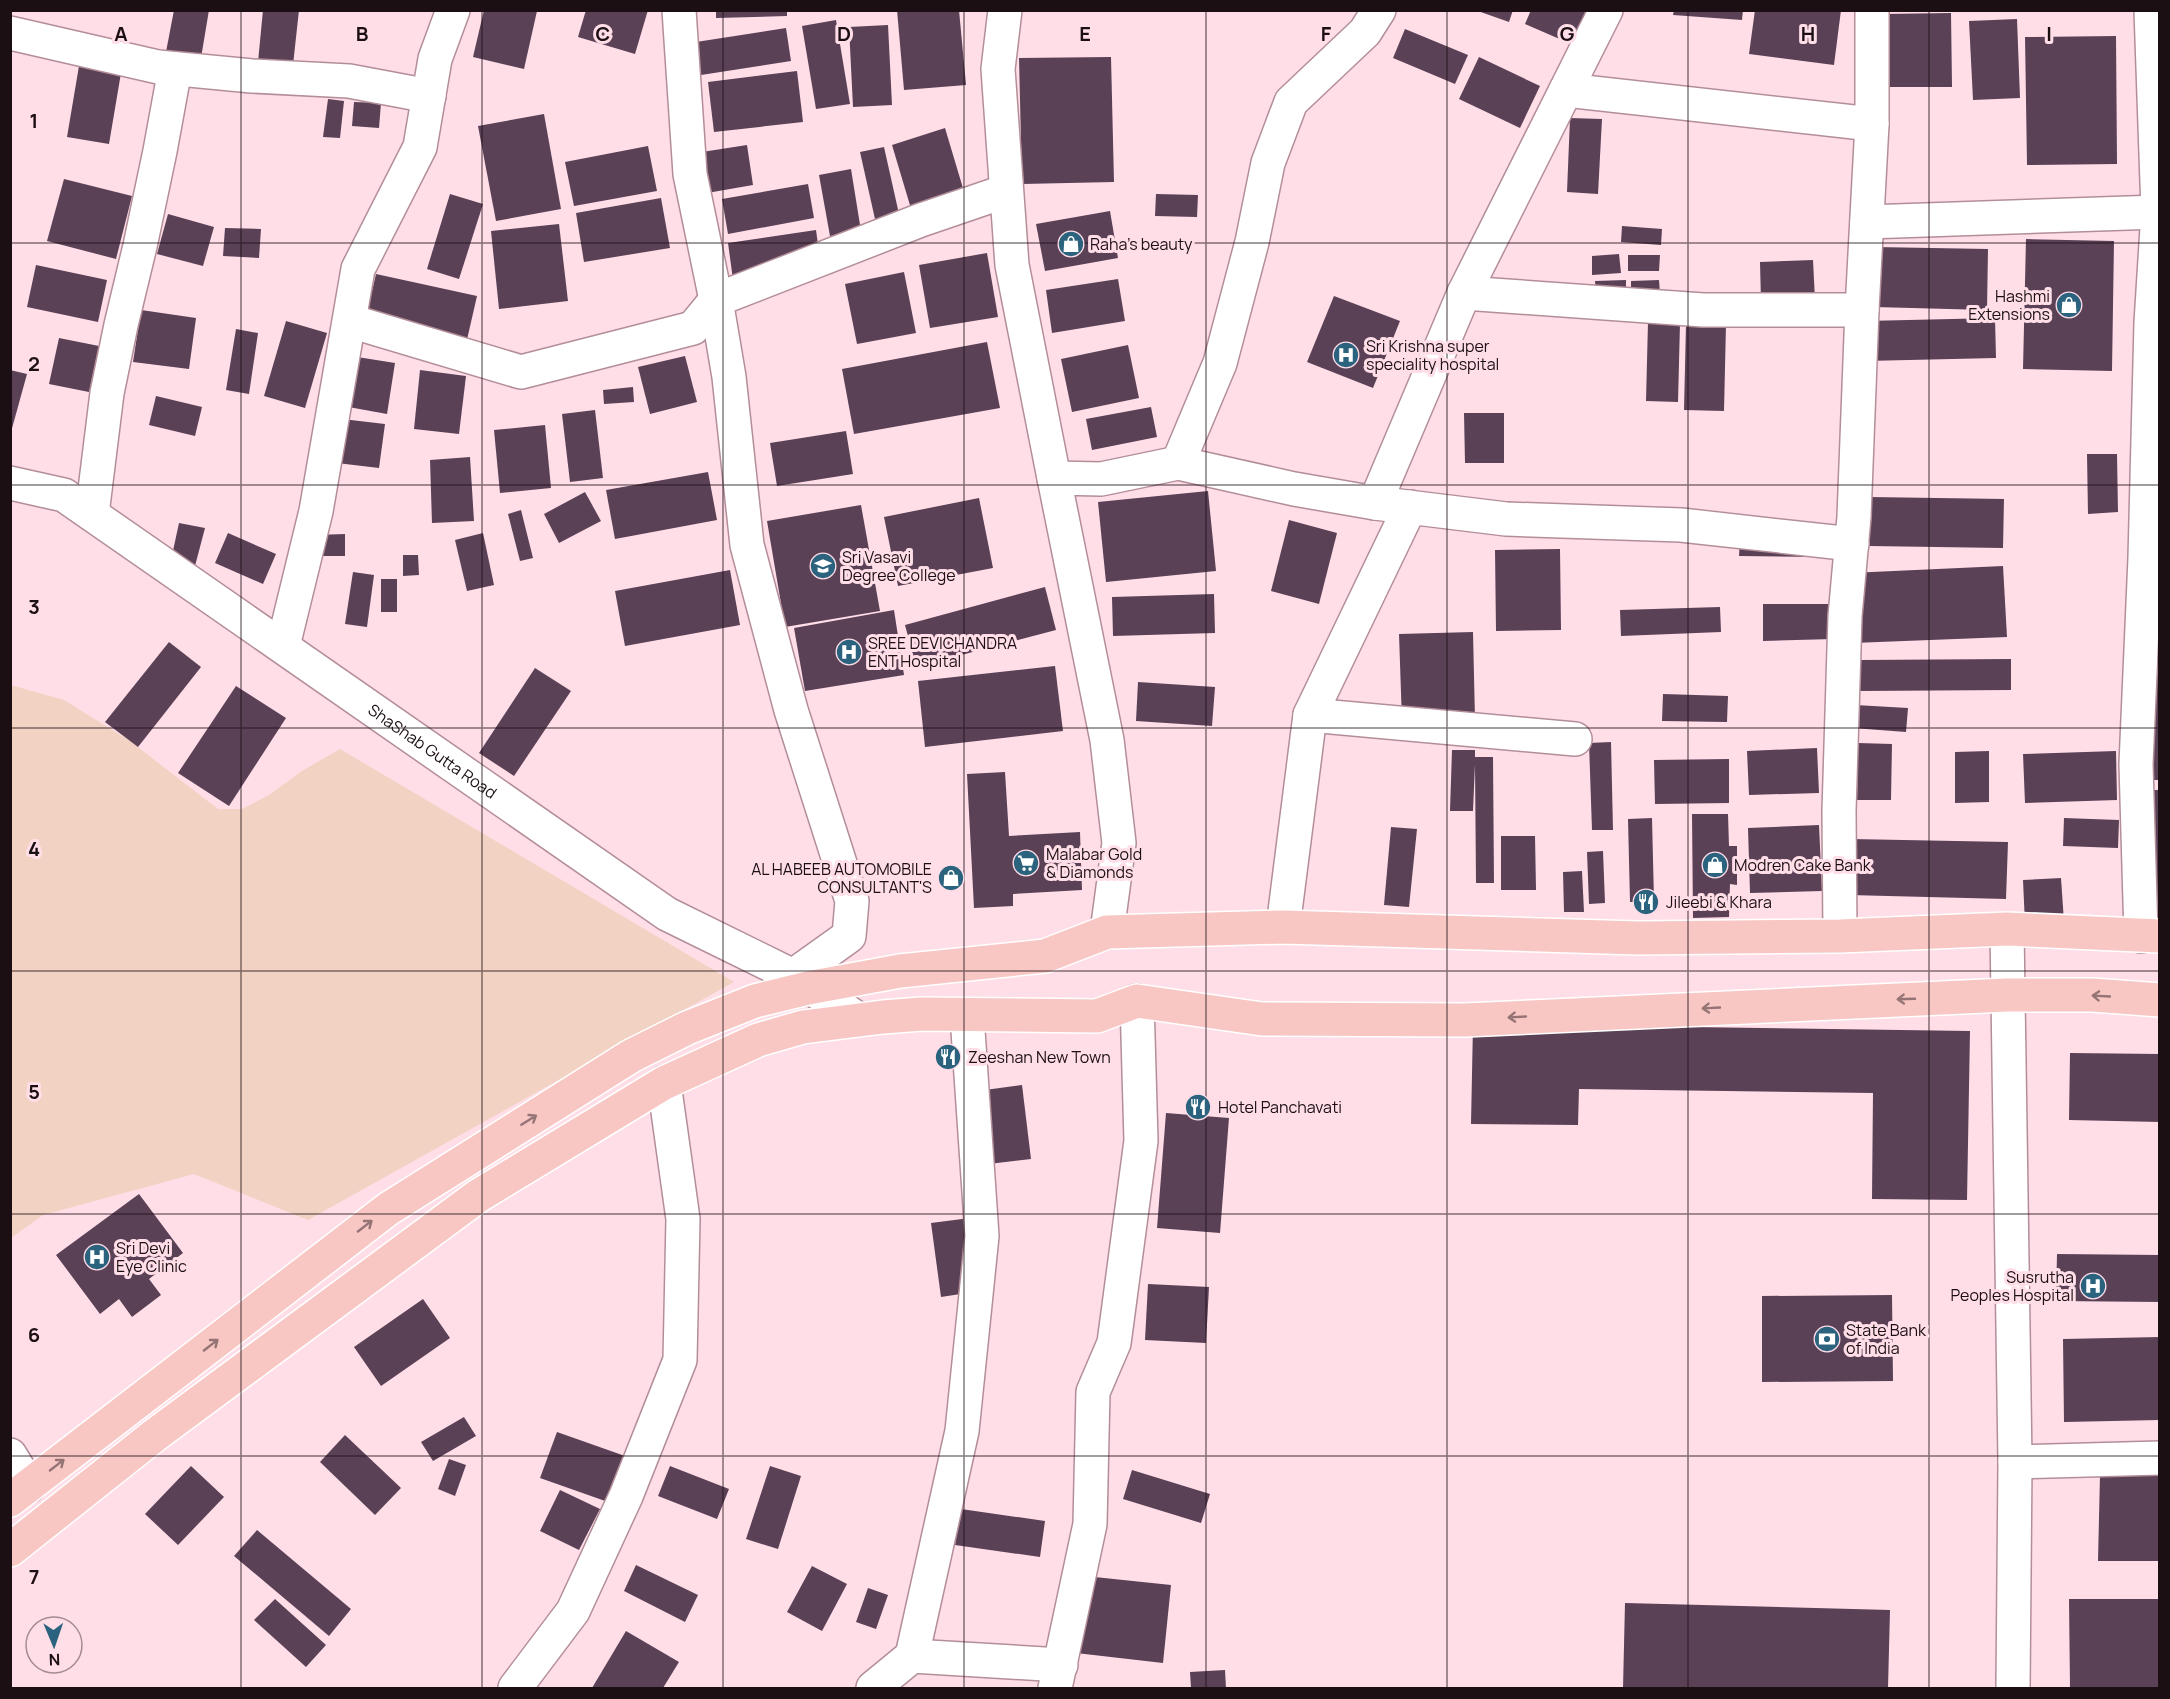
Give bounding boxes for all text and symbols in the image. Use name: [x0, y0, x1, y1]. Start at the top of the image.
text: A: [114, 20, 128, 47]
text: B: [356, 20, 369, 47]
text: C: [596, 20, 610, 47]
text: D: [837, 20, 851, 47]
text: E: [1079, 20, 1091, 47]
text: F: [1321, 20, 1332, 47]
text: G: [1560, 20, 1575, 47]
text: H: [1801, 20, 1815, 47]
text: I: [2046, 20, 2052, 47]
text: 1: [30, 107, 38, 134]
shop icon: Raha's beauty: [1056, 229, 1086, 259]
place label: Raha's beauty: [1090, 233, 1193, 255]
place label: Hashmi Extensions: [1968, 285, 2050, 325]
shop icon: Hashmi Extensions: [2054, 290, 2084, 320]
place label: Sri Krishna super speciality hospital: [1366, 335, 1499, 375]
hospital icon: Sri Krishna super speciality hospital: [1331, 340, 1361, 370]
text: 2: [28, 350, 40, 377]
place label: Sri Vasavi Degree College: [842, 546, 956, 586]
school or university icon: Sri Vasavi Degree College: [808, 551, 838, 581]
text: 3: [28, 593, 40, 620]
place label: SREE DEVICHANDRA ENT Hospital: [868, 632, 1017, 672]
hospital icon: SREE DEVICHANDRA ENT Hospital: [834, 637, 864, 667]
street label: ShaShab Gutta Road: [364, 699, 501, 803]
text: 4: [28, 835, 40, 862]
place label: Malabar Gold & Diamonds: [1046, 843, 1142, 883]
supermarket icon: Malabar Gold & Diamonds: [1011, 848, 1041, 878]
shop icon: Modren Cake Bank: [1700, 850, 1730, 880]
place label: Modren Cake Bank: [1734, 854, 1872, 876]
place label: AL HABEEB AUTOMOBILE CONSULTANT'S: [751, 858, 932, 898]
shop icon: AL HABEEB AUTOMOBILE CONSULTANT'S: [936, 863, 966, 893]
restaurant icon: Jileebi & Khara: [1631, 887, 1661, 917]
place label: Jileebi & Khara: [1666, 891, 1772, 913]
one-way arrow: [2092, 990, 2112, 1001]
one-way arrow: [1897, 993, 1917, 1004]
one-way arrow: [1702, 1002, 1722, 1013]
one-way arrow: [1507, 1012, 1527, 1023]
restaurant icon: Zeeshan New Town: [933, 1042, 963, 1072]
place label: Zeeshan New Town: [968, 1046, 1111, 1068]
text: 5: [28, 1078, 40, 1105]
restaurant icon: Hotel Panchavati: [1183, 1092, 1213, 1122]
place label: Hotel Panchavati: [1218, 1096, 1342, 1118]
one-way arrow: [520, 1114, 537, 1126]
one-way arrow: [357, 1220, 373, 1232]
place label: Sri Devi Eye Clinic: [116, 1237, 187, 1277]
hospital icon: Sri Devi Eye Clinic: [82, 1242, 112, 1272]
place label: Susrutha Peoples Hospital: [1950, 1266, 2074, 1306]
hospital icon: Susrutha Peoples Hospital: [2078, 1271, 2108, 1301]
place label: State Bank of India: [1846, 1319, 1927, 1359]
text: 6: [28, 1321, 40, 1348]
bank icon: State Bank of India: [1812, 1324, 1842, 1354]
one-way arrow: [203, 1339, 219, 1352]
one-way arrow: [49, 1458, 65, 1471]
text: 7: [29, 1563, 39, 1590]
north arrow: [24, 1615, 84, 1675]
text: N: [48, 1649, 61, 1671]

